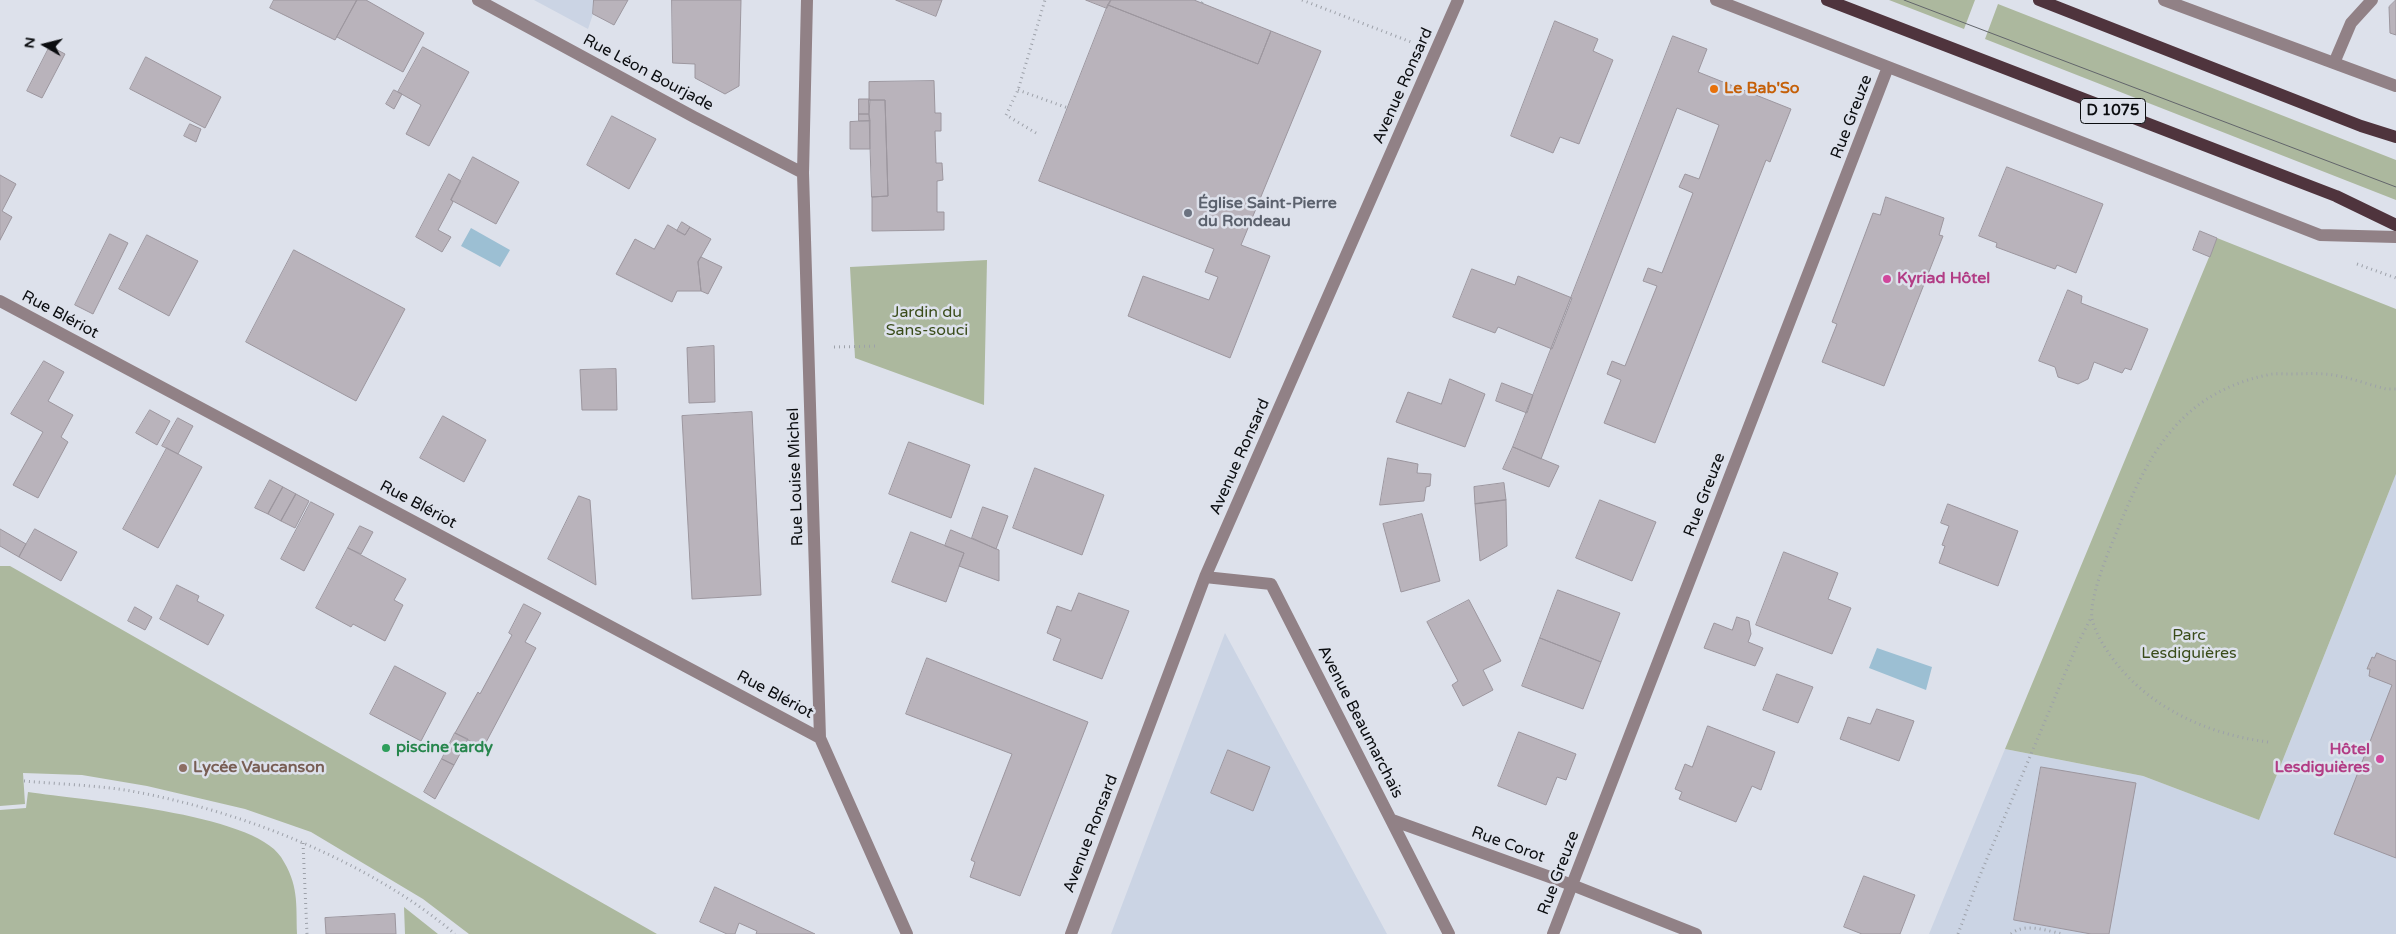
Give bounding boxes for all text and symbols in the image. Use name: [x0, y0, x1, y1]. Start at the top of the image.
north arrow: [20, 20, 70, 70]
street label: Avenue Ronsard: [1369, 25, 1437, 147]
street label: Rue Léon Bourjade: [579, 30, 717, 116]
text: N: [20, 36, 39, 50]
street label: Rue Greuze: [1827, 72, 1877, 162]
place label: Le Bab'So: [1724, 79, 1800, 99]
marker: Le Bab'So: [1708, 83, 1720, 95]
road number: D 1075: [2080, 98, 2146, 124]
place label: Église Saint-Pierre du Rondeau: [1198, 194, 1337, 232]
marker: Église Saint-Pierre du Rondeau: [1182, 207, 1194, 219]
place label: Kyriad Hôtel: [1897, 269, 1990, 289]
marker: Kyriad Hôtel: [1881, 273, 1893, 285]
street label: Rue Blériot: [18, 287, 102, 343]
park label: Jardin du Sans-souci: [886, 303, 968, 341]
street label: Avenue Ronsard: [1206, 396, 1274, 518]
street label: Rue Louise Michel: [784, 407, 808, 547]
street label: Rue Greuze: [1680, 450, 1730, 540]
street label: Rue Blériot: [376, 477, 460, 533]
park label: Parc Lesdiguières: [2141, 626, 2237, 664]
street label: Avenue Beaumarchais: [1313, 643, 1407, 801]
street label: Rue Blériot: [733, 667, 817, 723]
place label: piscine tardy: [396, 738, 493, 758]
place label: Hôtel Lesdiguières: [2274, 740, 2370, 778]
marker: piscine tardy: [380, 742, 392, 754]
marker: Hôtel Lesdiguières: [2374, 753, 2386, 765]
place label: Lycée Vaucanson: [193, 758, 325, 778]
marker: Lycée Vaucanson: [177, 762, 189, 774]
street label: Avenue Ronsard: [1060, 772, 1122, 896]
street label: Rue Corot: [1469, 823, 1547, 867]
street label: Rue Greuze: [1534, 828, 1584, 918]

